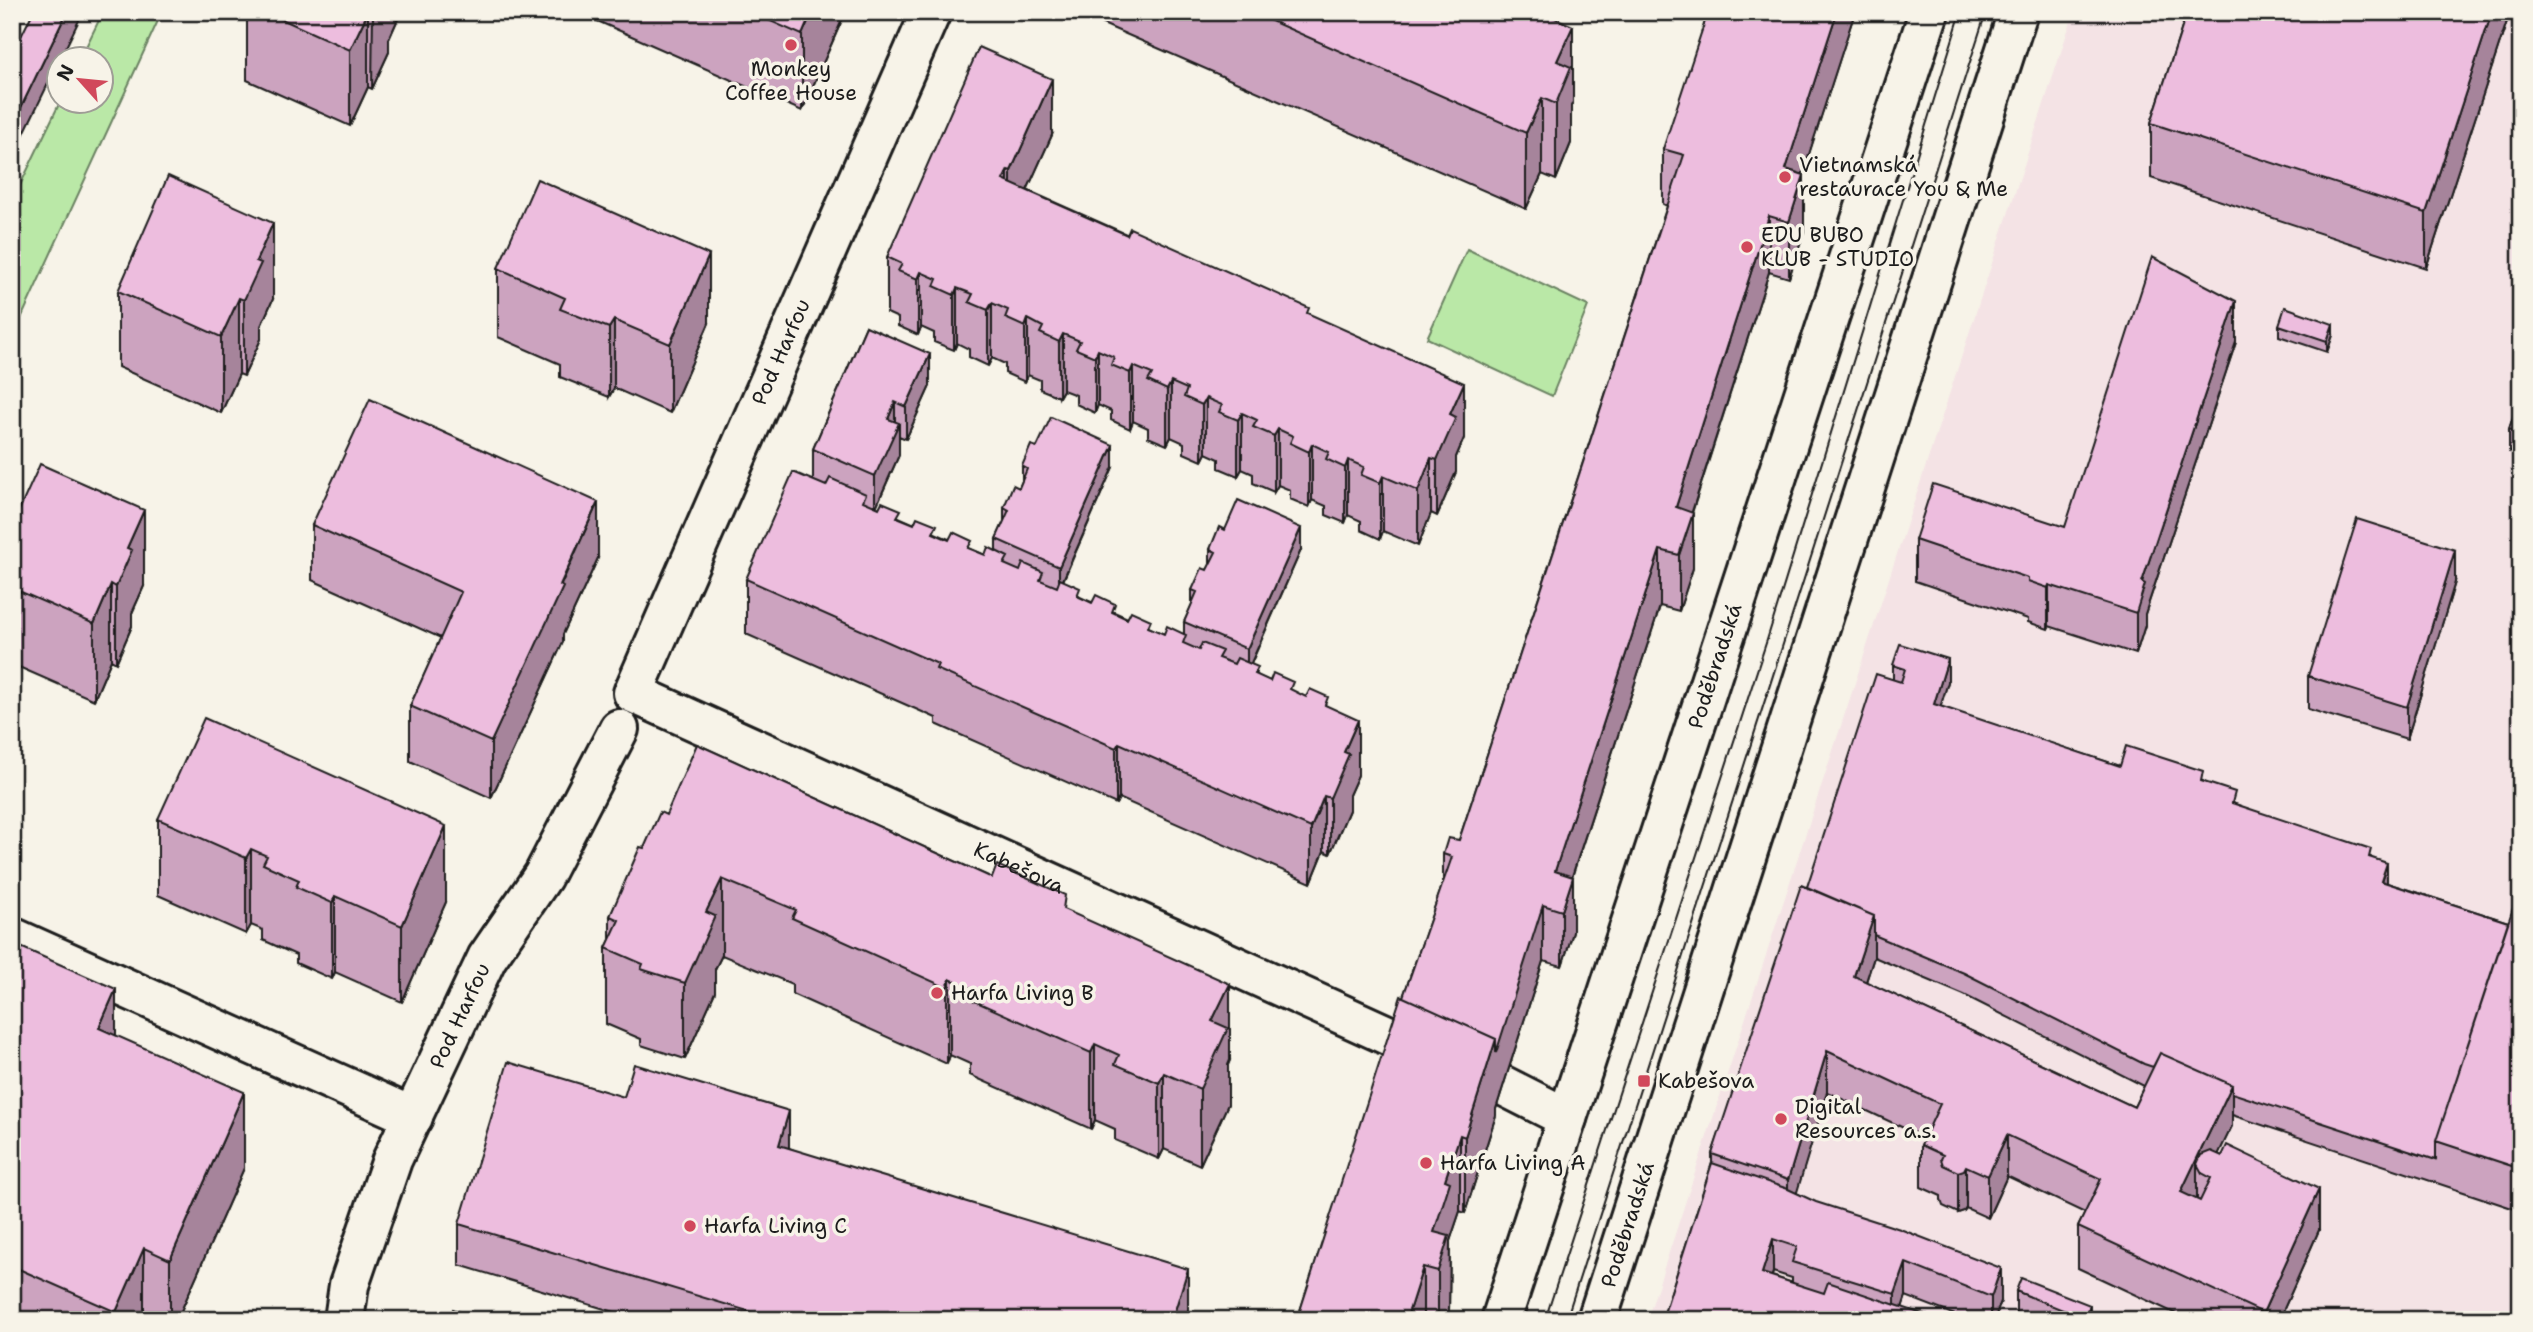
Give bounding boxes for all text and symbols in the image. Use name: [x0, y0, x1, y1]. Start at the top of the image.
marker: Monkey Coffee House: [783, 37, 799, 53]
north arrow: [46, 46, 116, 116]
place label: Monkey Coffee House: [725, 55, 857, 107]
text: N: [51, 60, 80, 85]
place label: Vietnamská restaurace You & Me: [1799, 151, 2008, 203]
marker: Vietnamská restaurace You & Me: [1777, 169, 1793, 185]
place label: EDU BUBO KLUB - STUDIO: [1761, 221, 1914, 273]
marker: EDU BUBO KLUB - STUDIO: [1739, 239, 1755, 255]
street label: Pod Harfou: [745, 294, 817, 410]
street label: Poděbradská: [1681, 600, 1749, 732]
street label: Kabešova: [969, 835, 1069, 901]
street label: Pod Harfou: [423, 958, 497, 1073]
place label: Harfa Living B: [951, 979, 1094, 1007]
marker: Harfa Living B: [929, 985, 945, 1001]
place label: Kabešova: [1658, 1067, 1754, 1095]
marker: Kabešova: [1636, 1073, 1652, 1089]
place label: Digital Resources a.s.: [1795, 1093, 1937, 1145]
marker: Digital Resources a.s.: [1773, 1111, 1789, 1127]
place label: Harfa Living A: [1440, 1149, 1586, 1177]
marker: Harfa Living A: [1418, 1155, 1434, 1171]
street label: Poděbradská: [1594, 1158, 1661, 1291]
place label: Harfa Living C: [704, 1212, 847, 1240]
marker: Harfa Living C: [682, 1218, 698, 1234]

